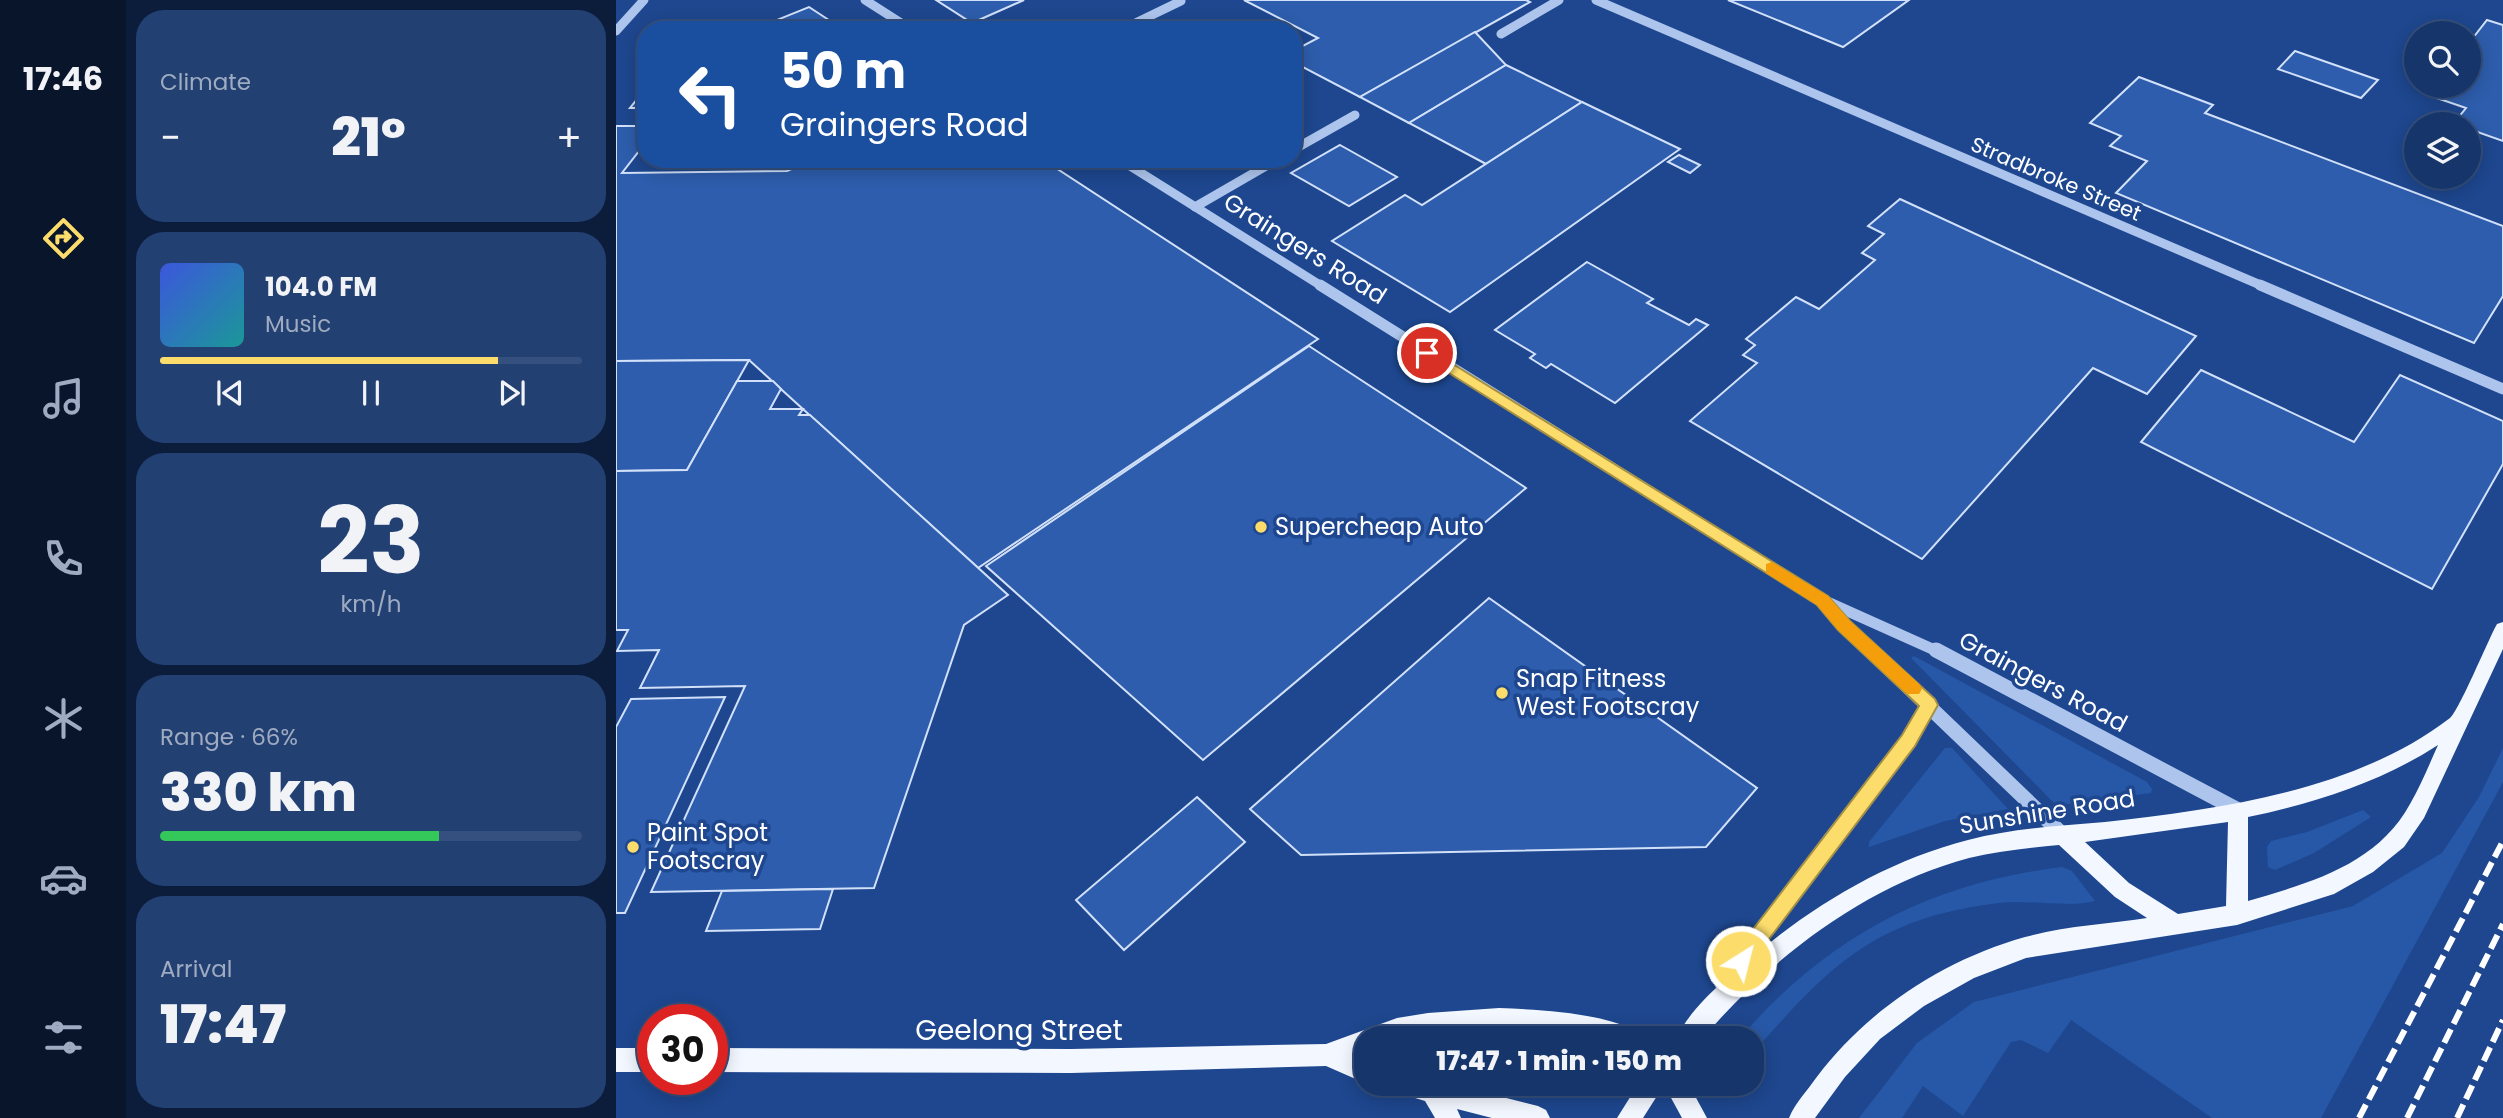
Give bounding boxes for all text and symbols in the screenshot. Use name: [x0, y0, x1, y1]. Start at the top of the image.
map controls: [2404, 21, 2481, 189]
button: search: [2404, 21, 2481, 98]
text: 50 m: [780, 37, 906, 105]
icon: left: [665, 49, 756, 140]
text: 17:46: [23, 56, 103, 101]
text: Climate: [160, 66, 251, 98]
text: 21°: [331, 101, 406, 174]
text: Graingers Road: [780, 102, 1029, 147]
text: −: [160, 111, 181, 164]
text: +: [556, 111, 582, 164]
button: layers: [2404, 112, 2481, 189]
street label: Stradbroke Street: [1966, 130, 2146, 228]
street label: Graingers Road: [1217, 185, 1393, 312]
icon: directions: [39, 214, 88, 263]
text: 104.0 FM: [265, 269, 377, 305]
text: Music: [265, 308, 331, 340]
pin: [1397, 323, 1457, 383]
icon: arrive: [1408, 334, 1446, 372]
icon: music: [39, 374, 88, 423]
icon: previous: [211, 374, 249, 412]
icon: pause: [352, 374, 390, 412]
icon: next: [493, 374, 531, 412]
text: 23: [317, 477, 425, 605]
place label: Supercheap Auto: [1275, 510, 1484, 543]
marker: Supercheap Auto: [1253, 519, 1269, 535]
icon: phone: [39, 534, 88, 583]
text: km/h: [340, 588, 402, 620]
street label: Graingers Road: [1953, 623, 2133, 740]
place label: Snap Fitness West Footscray: [1516, 662, 1700, 723]
marker: Snap Fitness West Footscray: [1494, 685, 1510, 701]
icon: climate: [39, 694, 88, 743]
text: Range · 66%: [160, 721, 298, 753]
text: 330 km: [160, 756, 357, 829]
street label: Sunshine Road: [1957, 781, 2137, 842]
place label: Paint Spot Footscray: [647, 816, 768, 877]
marker: Paint Spot Footscray: [625, 839, 641, 855]
icon: car: [39, 854, 88, 903]
position arrow: [1704, 924, 1778, 998]
text: Arrival: [160, 953, 232, 985]
text: 17:47: [160, 988, 286, 1061]
speed limit sign: 30: [637, 1004, 728, 1095]
street label: Geelong Street: [915, 1011, 1123, 1050]
icon: filters: [39, 1013, 88, 1062]
text: 17:47 · 1 min · 150 m: [1436, 1043, 1682, 1079]

